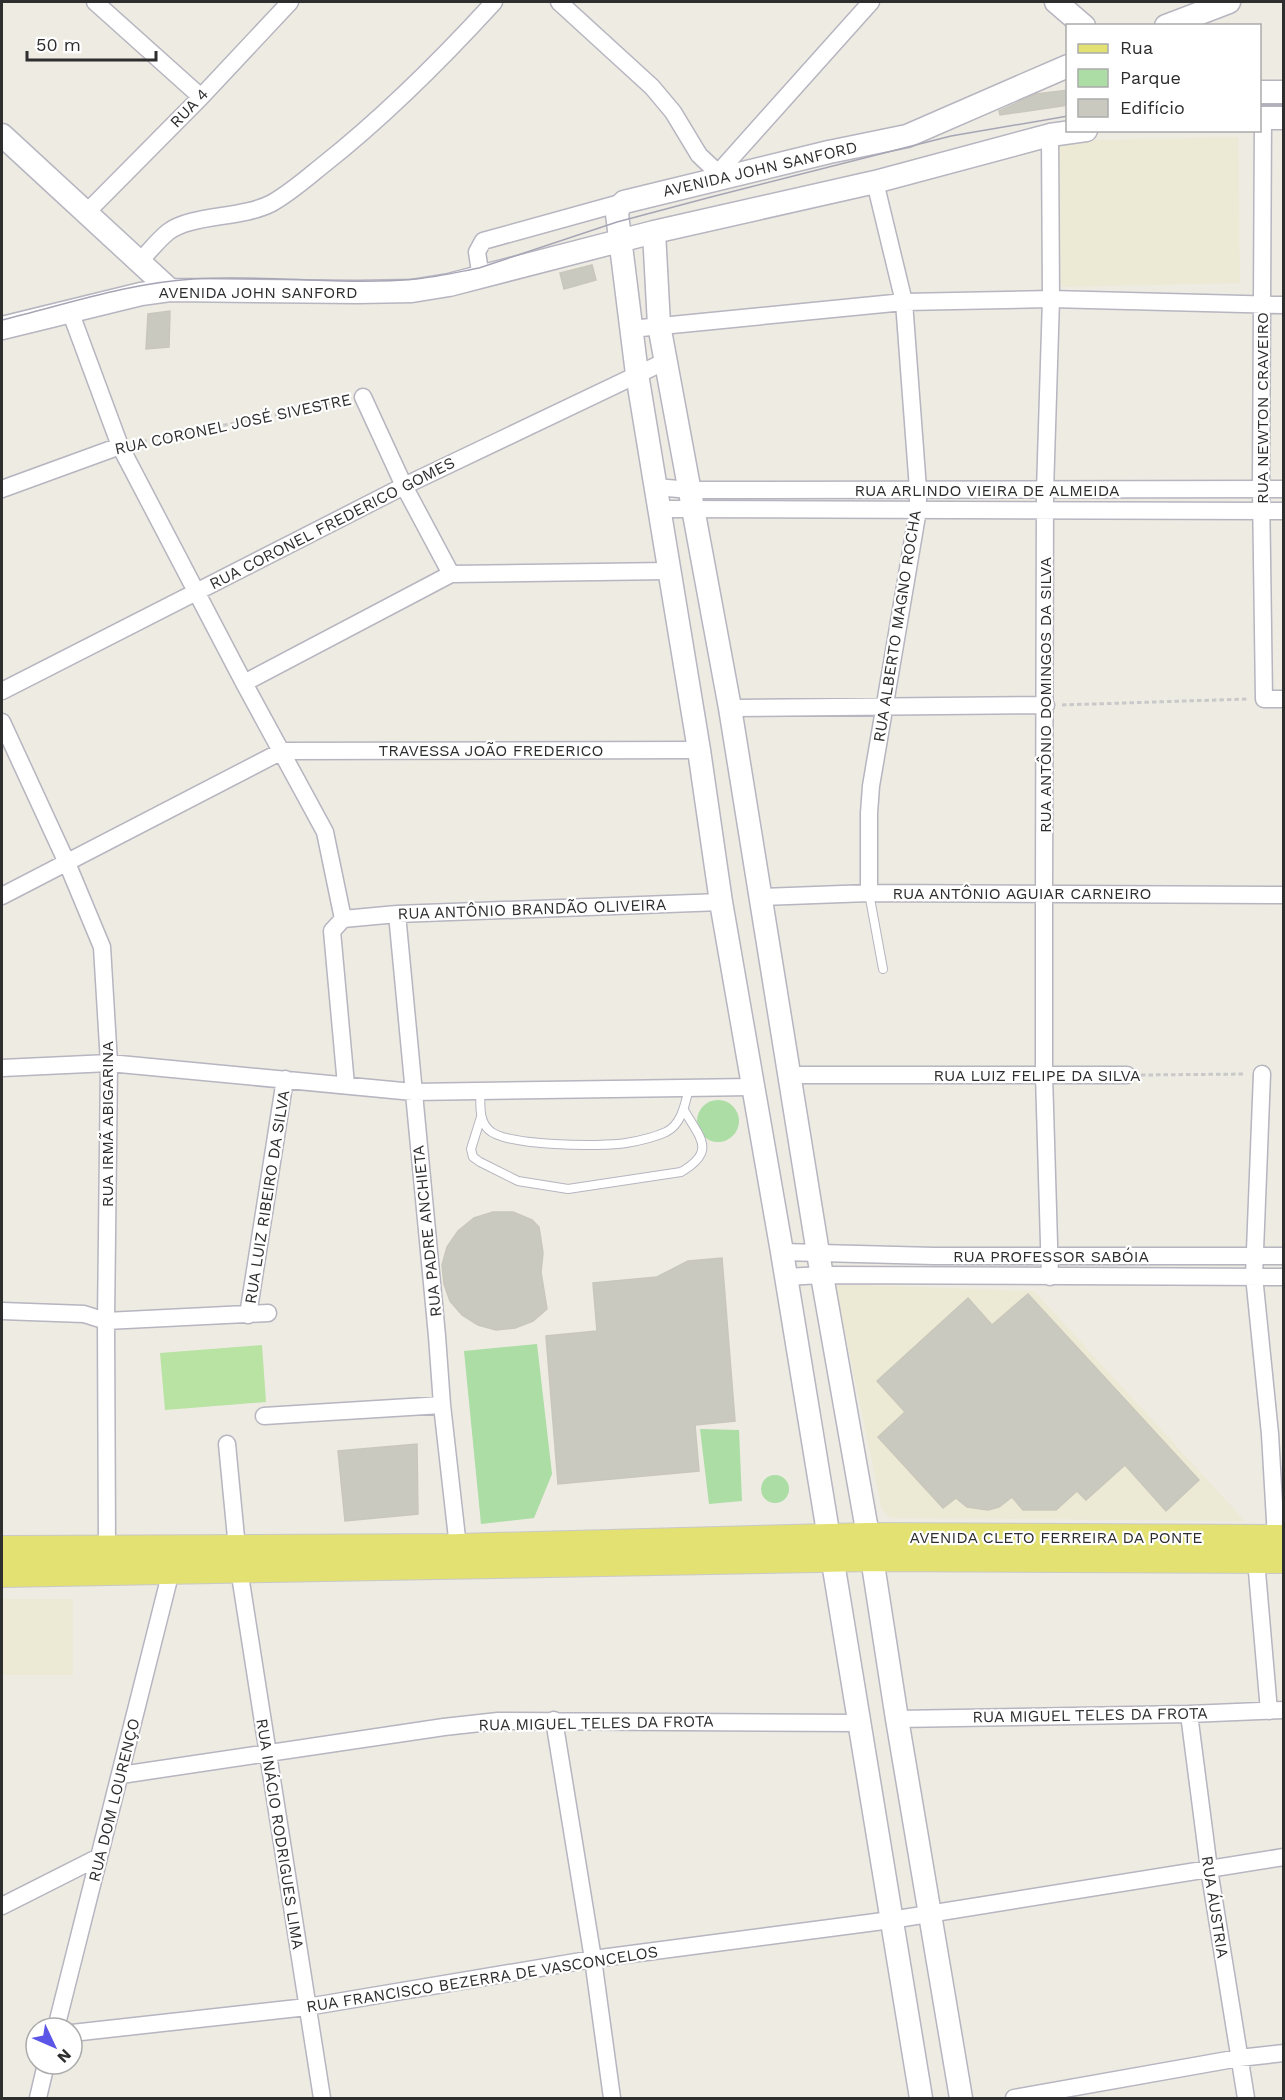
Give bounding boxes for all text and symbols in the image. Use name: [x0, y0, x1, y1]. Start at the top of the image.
scale bar: [27, 24, 156, 62]
legend: [1066, 24, 1261, 132]
text: 50 m: [36, 34, 81, 55]
text: Rua: [1120, 37, 1153, 58]
text: Parque: [1120, 67, 1181, 88]
street label: RUA 4: [166, 84, 212, 131]
text: Edifício: [1120, 97, 1185, 118]
street label: AVENIDA JOHN SANFORD: [661, 137, 859, 201]
street label: AVENIDA JOHN SANFORD: [159, 283, 357, 302]
street label: RUA NEWTON CRAVEIRO: [1253, 312, 1272, 504]
street label: RUA CORONEL JOSÉ SIVESTRE: [113, 390, 353, 458]
street label: RUA CORONEL FREDERICO GOMES: [206, 453, 458, 593]
street label: RUA ARLINDO VIEIRA DE ALMEIDA: [854, 481, 1120, 500]
street label: RUA ALBERTO MAGNO ROCHA: [869, 508, 925, 743]
street label: RUA ANTÔNIO DOMINGOS DA SILVA: [1036, 556, 1055, 833]
street label: TRAVESSA JOÃO FREDERICO: [379, 741, 603, 760]
street label: RUA ANTÔNIO AGUIAR CARNEIRO: [892, 884, 1152, 903]
street label: RUA ANTÔNIO BRANDÃO OLIVEIRA: [397, 895, 667, 923]
street label: RUA IRMÃ ABIGARINA: [98, 1040, 117, 1207]
street label: RUA LUIZ FELIPE DA SILVA: [933, 1066, 1141, 1085]
street label: RUA LUIZ RIBEIRO DA SILVA: [241, 1088, 293, 1305]
street label: RUA PADRE ANCHIETA: [408, 1144, 445, 1318]
street label: RUA PROFESSOR SABÓIA: [953, 1247, 1150, 1266]
street label: AVENIDA CLETO FERREIRA DA PONTE: [910, 1528, 1202, 1547]
street label: RUA MIGUEL TELES DA FROTA: [972, 1703, 1208, 1727]
street label: RUA MIGUEL TELES DA FROTA: [478, 1711, 714, 1735]
street label: RUA DOM LOURENÇO: [85, 1716, 143, 1884]
street label: RUA INÁCIO RODRIGUES LIMA: [252, 1717, 308, 1951]
street label: RUA ÁUSTRIA: [1198, 1855, 1233, 1960]
street label: RUA FRANCISCO BEZERRA DE VASCONCELOS: [305, 1942, 659, 2016]
north arrow: [24, 2016, 84, 2076]
text: N: [53, 2045, 75, 2067]

